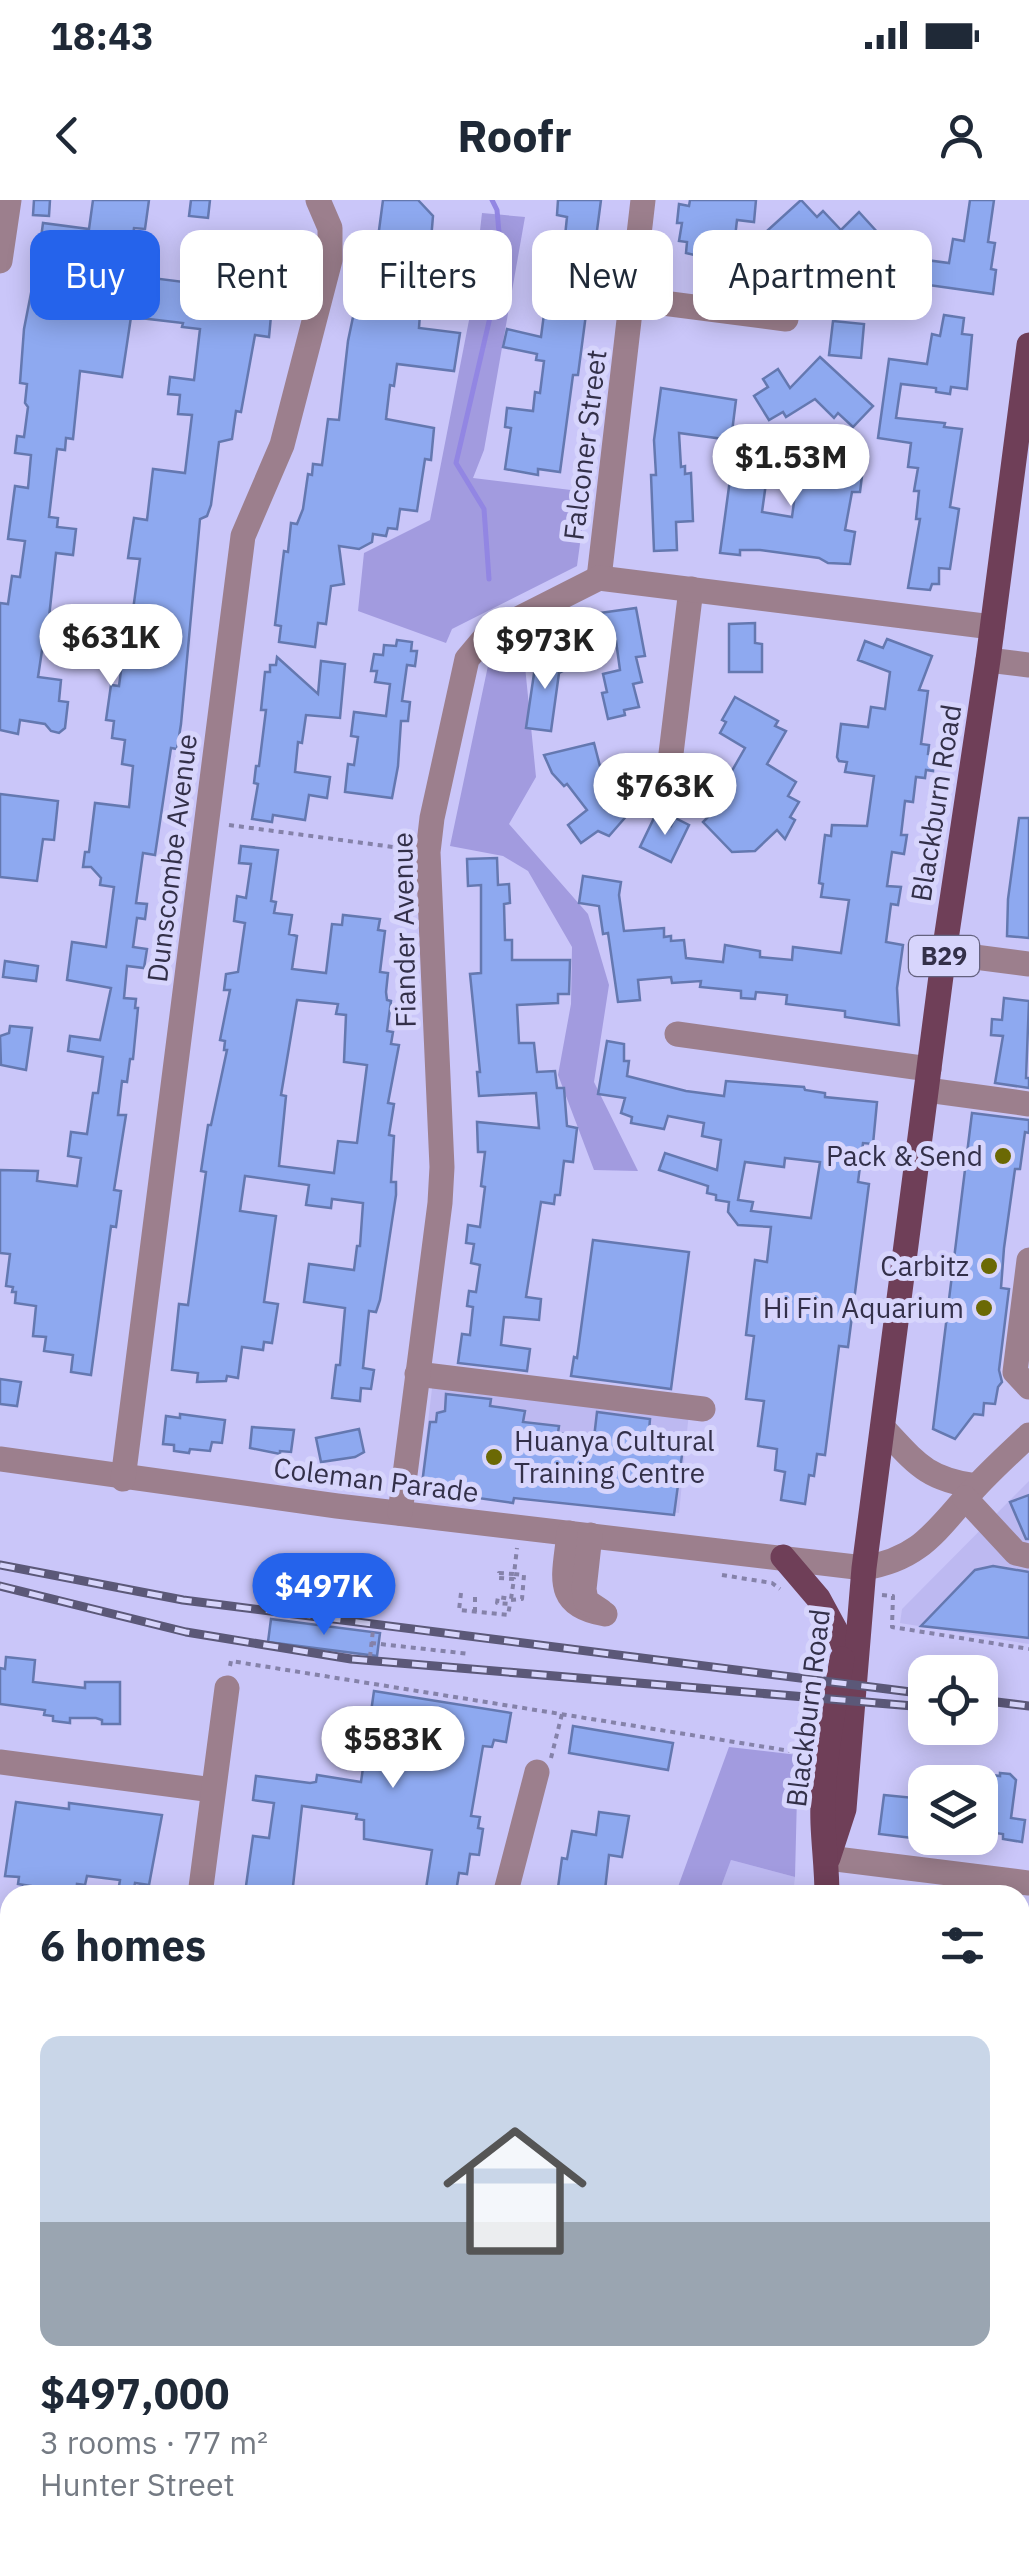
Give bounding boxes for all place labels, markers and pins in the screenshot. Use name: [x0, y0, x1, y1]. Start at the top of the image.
pin: $1.53M: [710, 424, 872, 509]
pin: $631K: [41, 604, 181, 689]
pin: $973K: [475, 607, 615, 692]
pin: $763K: [595, 753, 735, 838]
place label: Pack & Send: [826, 1137, 983, 1174]
marker: Pack & Send: [992, 1145, 1014, 1167]
place label: Carbitz: [880, 1247, 969, 1284]
marker: Carbitz: [978, 1255, 1000, 1277]
place label: Hi Fin Aquarium: [763, 1289, 964, 1326]
marker: Hi Fin Aquarium: [973, 1297, 995, 1319]
place label: Huanya Cultural Training Centre: [514, 1422, 715, 1491]
marker: Huanya Cultural Training Centre: [483, 1446, 505, 1468]
pin: $497K: [254, 1553, 394, 1638]
pin: $583K: [323, 1706, 463, 1791]

